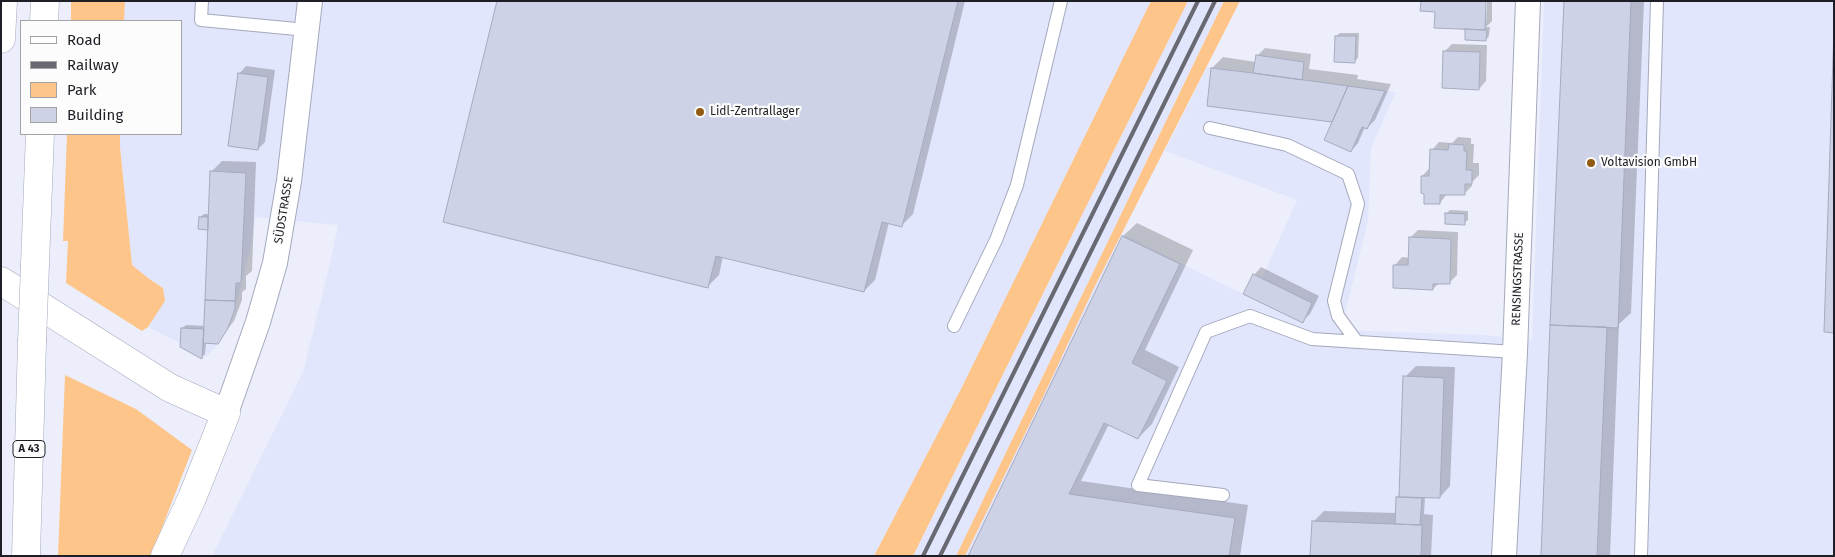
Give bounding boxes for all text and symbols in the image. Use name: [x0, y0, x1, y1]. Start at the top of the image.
legend: [20, 20, 182, 135]
text: Road: [67, 31, 102, 49]
text: Railway: [67, 56, 119, 74]
text: Park: [67, 81, 97, 99]
place label: Lidl-Zentrallager: [710, 105, 800, 119]
text: Building: [67, 106, 123, 124]
marker: Lidl-Zentrallager: [694, 106, 706, 118]
place label: Voltavision GmbH: [1601, 156, 1697, 170]
marker: Voltavision GmbH: [1585, 157, 1597, 169]
street label: SÜDSTRASSE: [272, 175, 296, 245]
street label: RENSINGSTRASSE: [1509, 232, 1527, 326]
road number: A 43: [13, 440, 45, 458]

